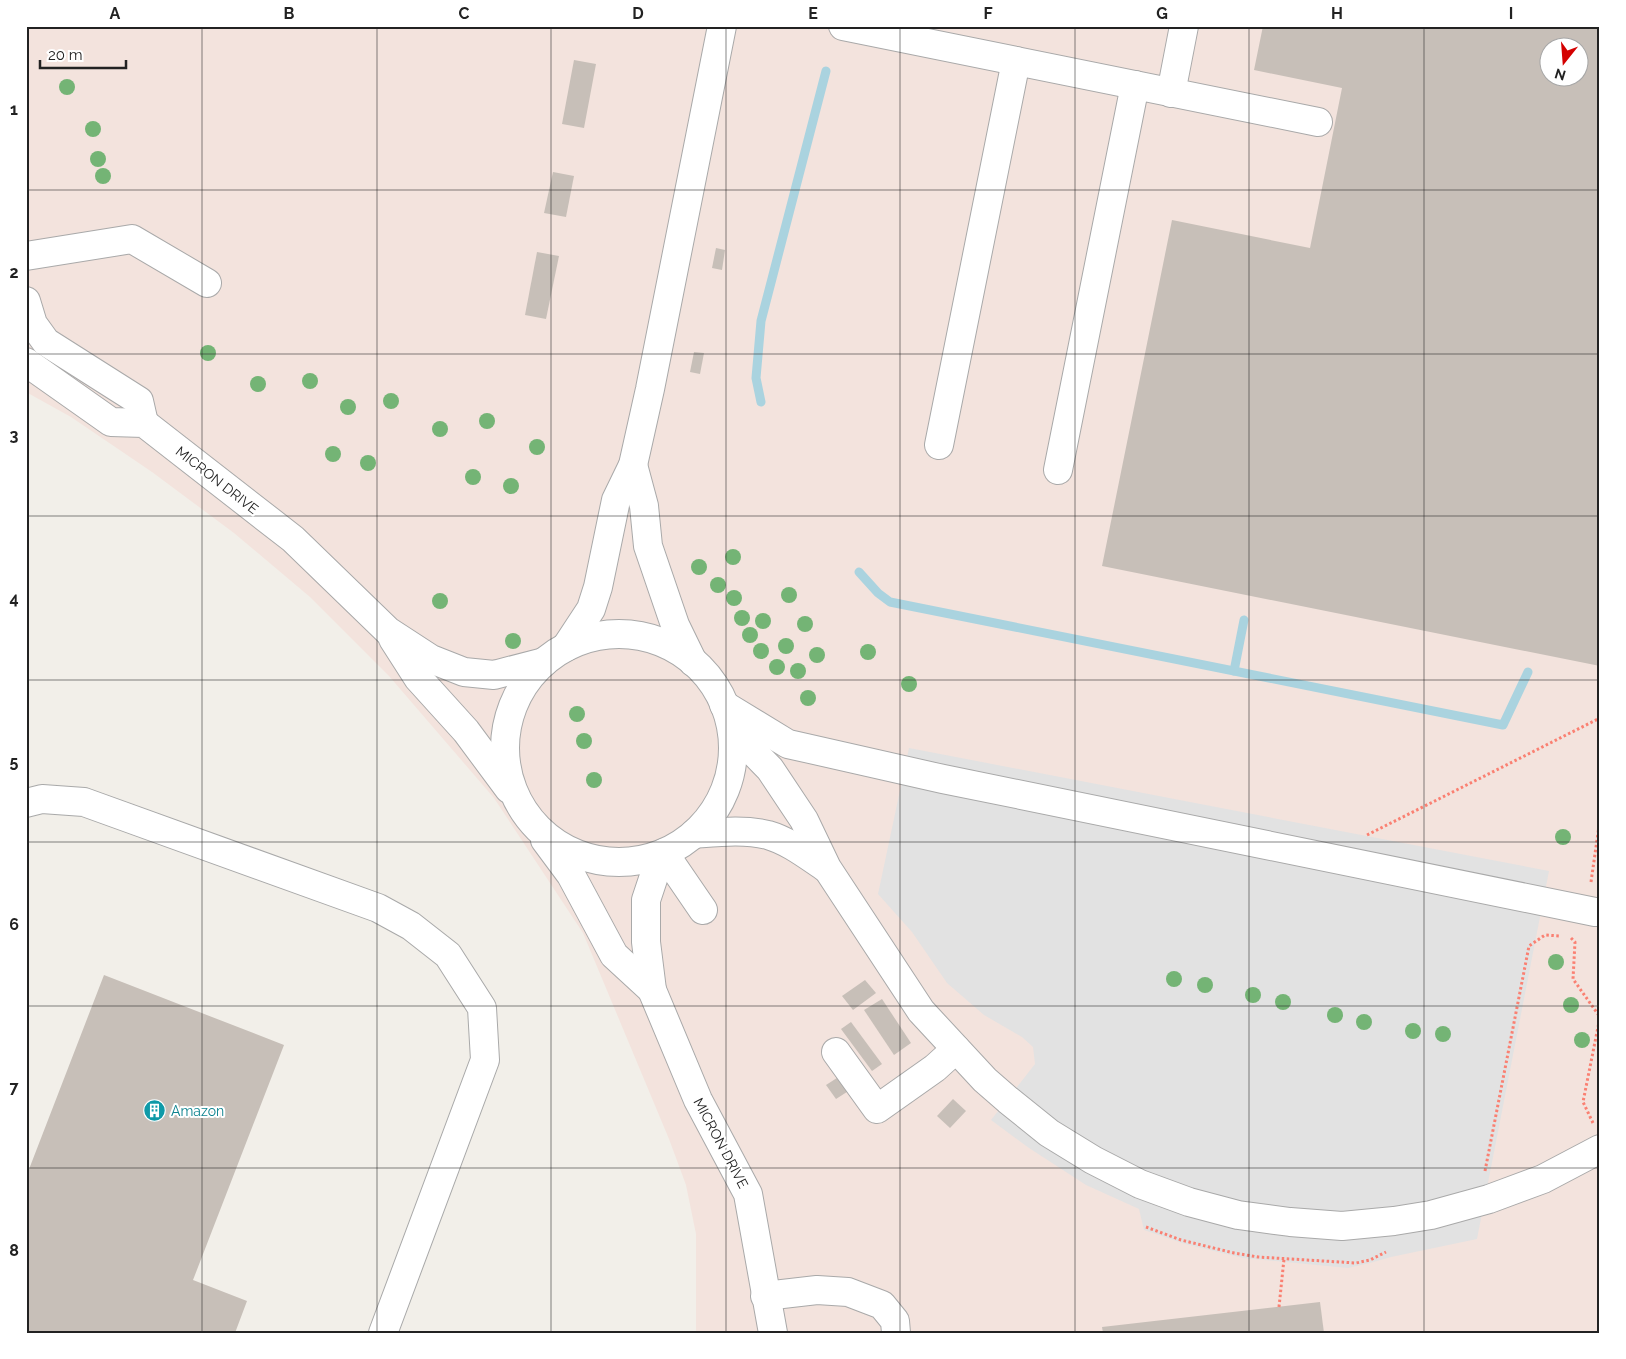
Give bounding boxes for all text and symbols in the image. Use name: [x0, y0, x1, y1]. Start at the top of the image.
text: A: [110, 4, 121, 23]
text: B: [284, 4, 295, 23]
text: C: [459, 4, 470, 23]
text: D: [632, 4, 644, 23]
text: E: [808, 4, 818, 23]
text: F: [983, 4, 993, 23]
text: G: [1156, 4, 1168, 23]
text: H: [1331, 4, 1343, 23]
text: I: [1509, 4, 1513, 23]
scale bar: [40, 38, 126, 70]
north arrow: [1538, 38, 1588, 88]
text: 20 m: [48, 46, 83, 64]
text: N: [1553, 65, 1568, 84]
text: 1: [10, 100, 18, 119]
text: 2: [9, 263, 19, 282]
text: 3: [10, 426, 19, 445]
street label: MICRON DRIVE: [173, 443, 261, 517]
text: 4: [9, 589, 19, 608]
text: 5: [10, 752, 19, 771]
text: 6: [9, 915, 19, 934]
text: 7: [10, 1078, 19, 1097]
street label: MICRON DRIVE: [690, 1095, 752, 1191]
building icon: Amazon: [143, 1099, 167, 1123]
place label: Amazon: [171, 1103, 224, 1119]
text: 8: [9, 1241, 19, 1260]

